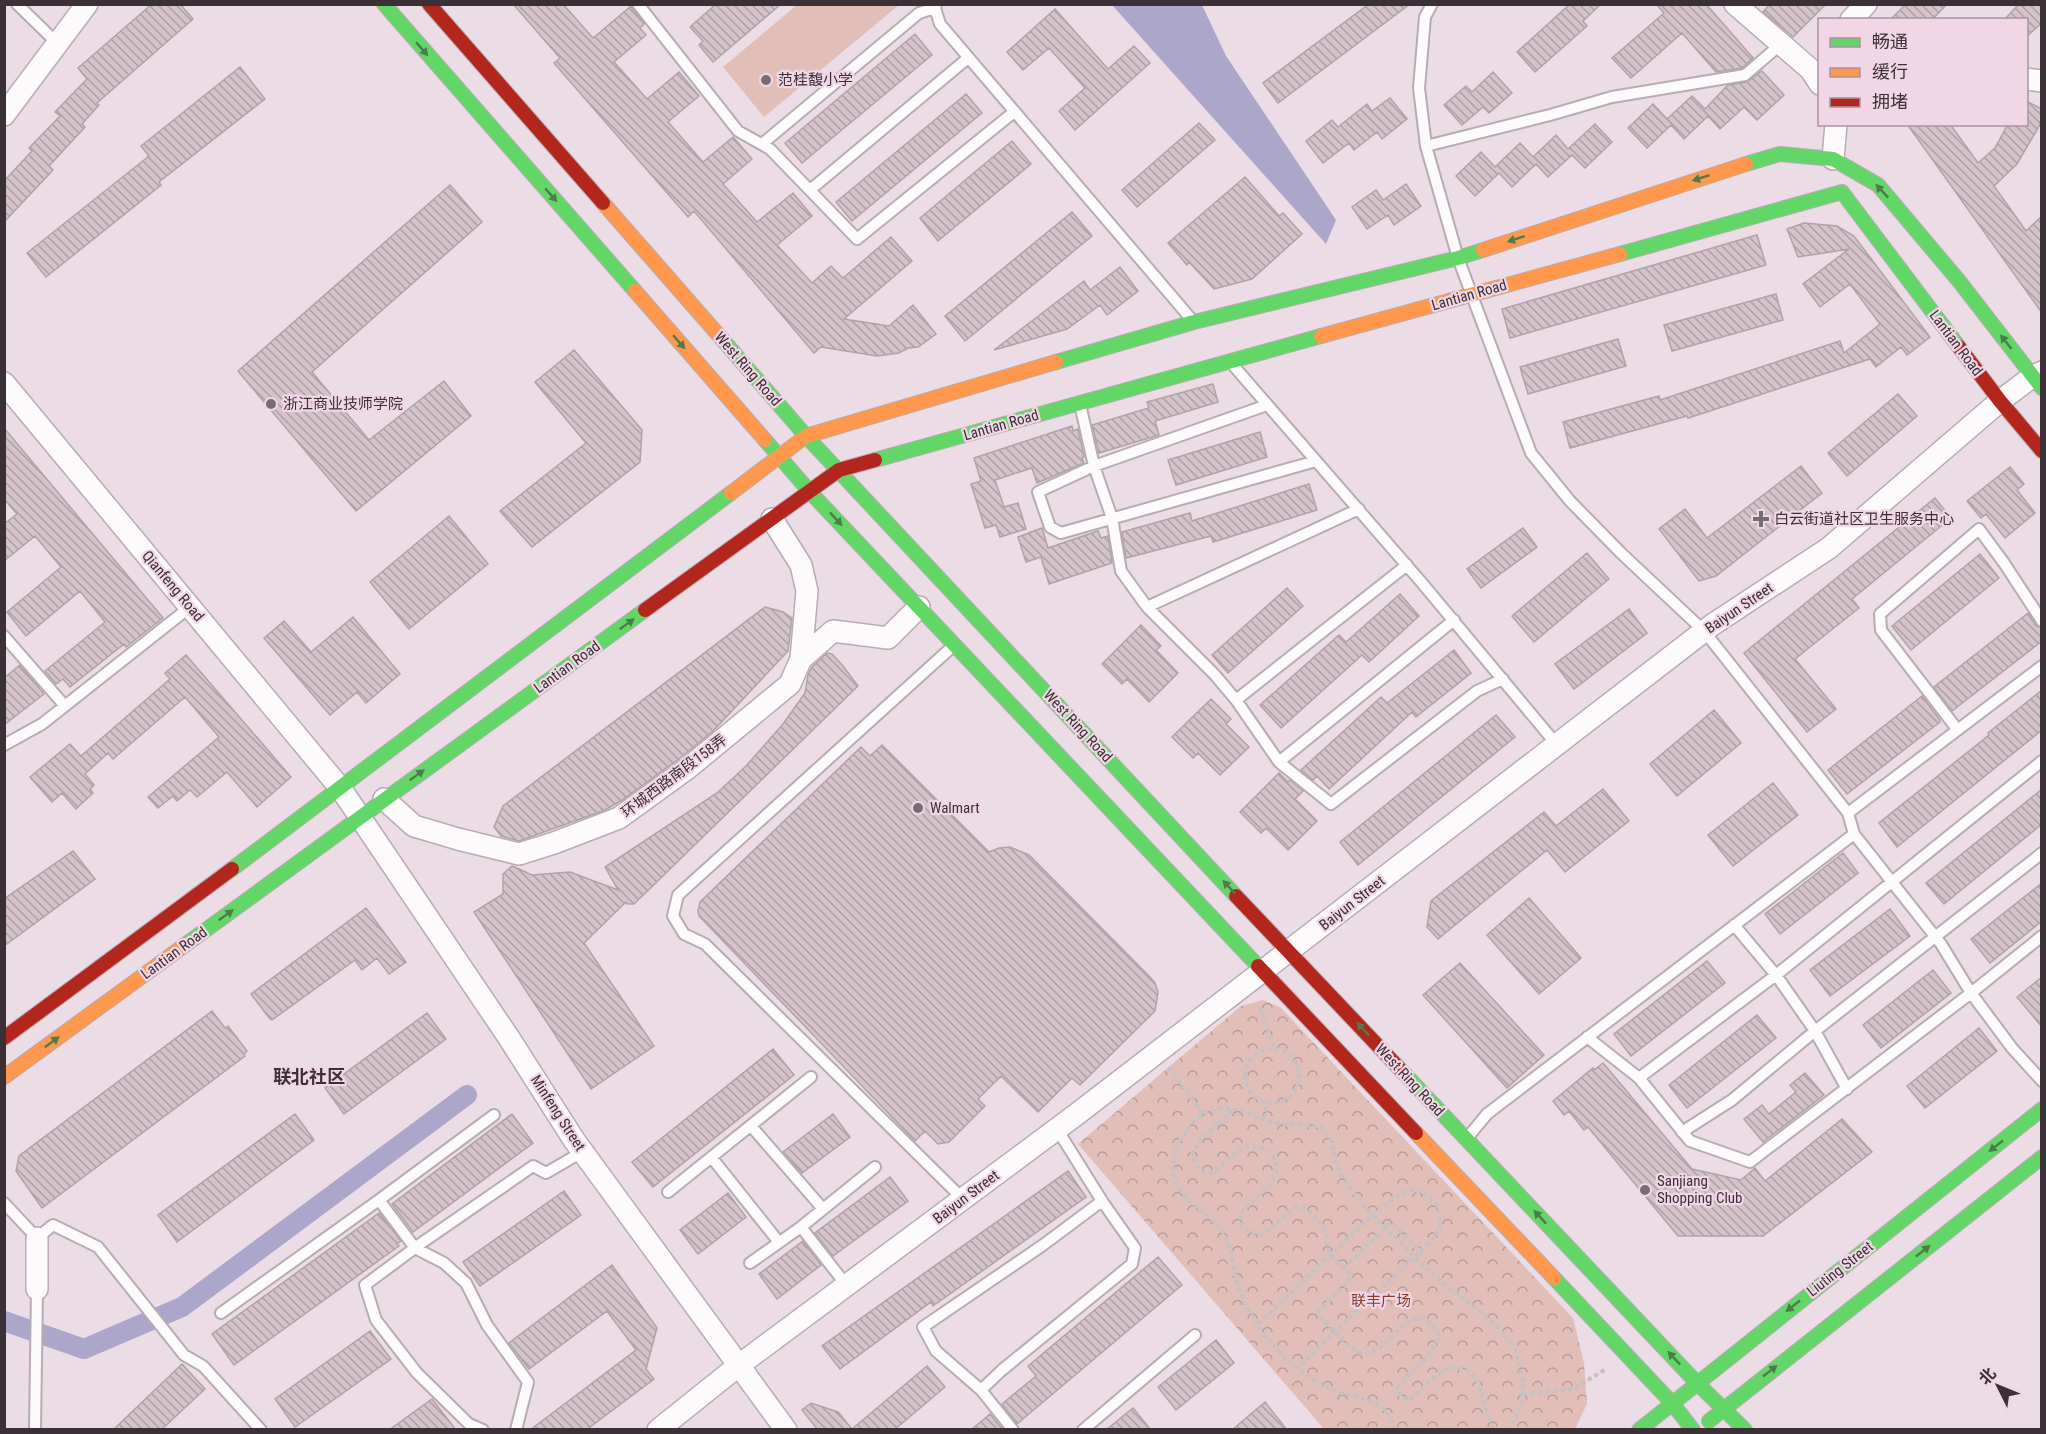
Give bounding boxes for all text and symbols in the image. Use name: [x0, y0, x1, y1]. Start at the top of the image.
legend: [1818, 18, 2028, 126]
text: 畅通: [1872, 31, 1908, 52]
one-way arrow: [415, 41, 429, 56]
text: 缓行: [1872, 61, 1908, 82]
place label: 范桂馥小学: [778, 71, 853, 89]
marker: 范桂馥小学: [759, 73, 773, 87]
text: 拥堵: [1872, 91, 1908, 112]
one-way arrow: [1692, 174, 1710, 184]
one-way arrow: [1875, 184, 1889, 199]
one-way arrow: [544, 187, 557, 202]
one-way arrow: [1507, 235, 1525, 245]
street label: Lantian Road: [1429, 276, 1509, 314]
street label: Lantian Road: [1925, 307, 1987, 379]
street label: West Ring Road: [711, 328, 785, 410]
one-way arrow: [672, 334, 685, 349]
one-way arrow: [2000, 334, 2012, 350]
place label: 浙江商业技师学院: [283, 395, 403, 413]
marker: 浙江商业技师学院: [264, 397, 278, 411]
street label: Lantian Road: [961, 406, 1041, 444]
marker: 白云街道社区卫生服务中心: [1752, 510, 1770, 528]
place label: 白云街道社区卫生服务中心: [1774, 510, 1954, 528]
one-way arrow: [829, 512, 843, 527]
street label: Qianfeng Road: [138, 547, 208, 625]
street label: Baiyun Street: [1702, 579, 1776, 637]
one-way arrow: [618, 618, 634, 630]
street label: Lantian Road: [530, 637, 604, 697]
street label: West Ring Road: [1040, 686, 1116, 766]
street label: 环城西路南段158弄: [618, 731, 730, 821]
one-way arrow: [409, 769, 425, 781]
place label: Walmart: [930, 799, 980, 817]
marker: Walmart: [911, 801, 925, 815]
street label: Baiyun Street: [1316, 872, 1388, 934]
one-way arrow: [1222, 880, 1236, 895]
one-way arrow: [218, 909, 234, 921]
street label: Lantian Road: [137, 923, 211, 983]
one-way arrow: [1356, 1023, 1370, 1037]
one-way arrow: [44, 1037, 59, 1049]
street label: West Ring Road: [1372, 1040, 1448, 1120]
district label: 联北社区: [273, 1066, 345, 1087]
street label: Minfeng Street: [527, 1072, 589, 1154]
one-way arrow: [1988, 1139, 2003, 1151]
street label: Baiyun Street: [929, 1166, 1003, 1228]
place label: Sanjiang Shopping Club: [1657, 1172, 1743, 1207]
marker: Sanjiang Shopping Club: [1638, 1183, 1652, 1197]
one-way arrow: [1533, 1209, 1547, 1224]
street label: Liuting Street: [1803, 1238, 1877, 1300]
one-way arrow: [1915, 1244, 1931, 1257]
park label: 联丰广场: [1351, 1292, 1411, 1310]
one-way arrow: [1786, 1299, 1801, 1312]
one-way arrow: [1667, 1351, 1681, 1366]
north arrow: [1968, 1356, 2028, 1416]
text: 北: [1975, 1364, 2000, 1388]
one-way arrow: [1762, 1365, 1778, 1378]

